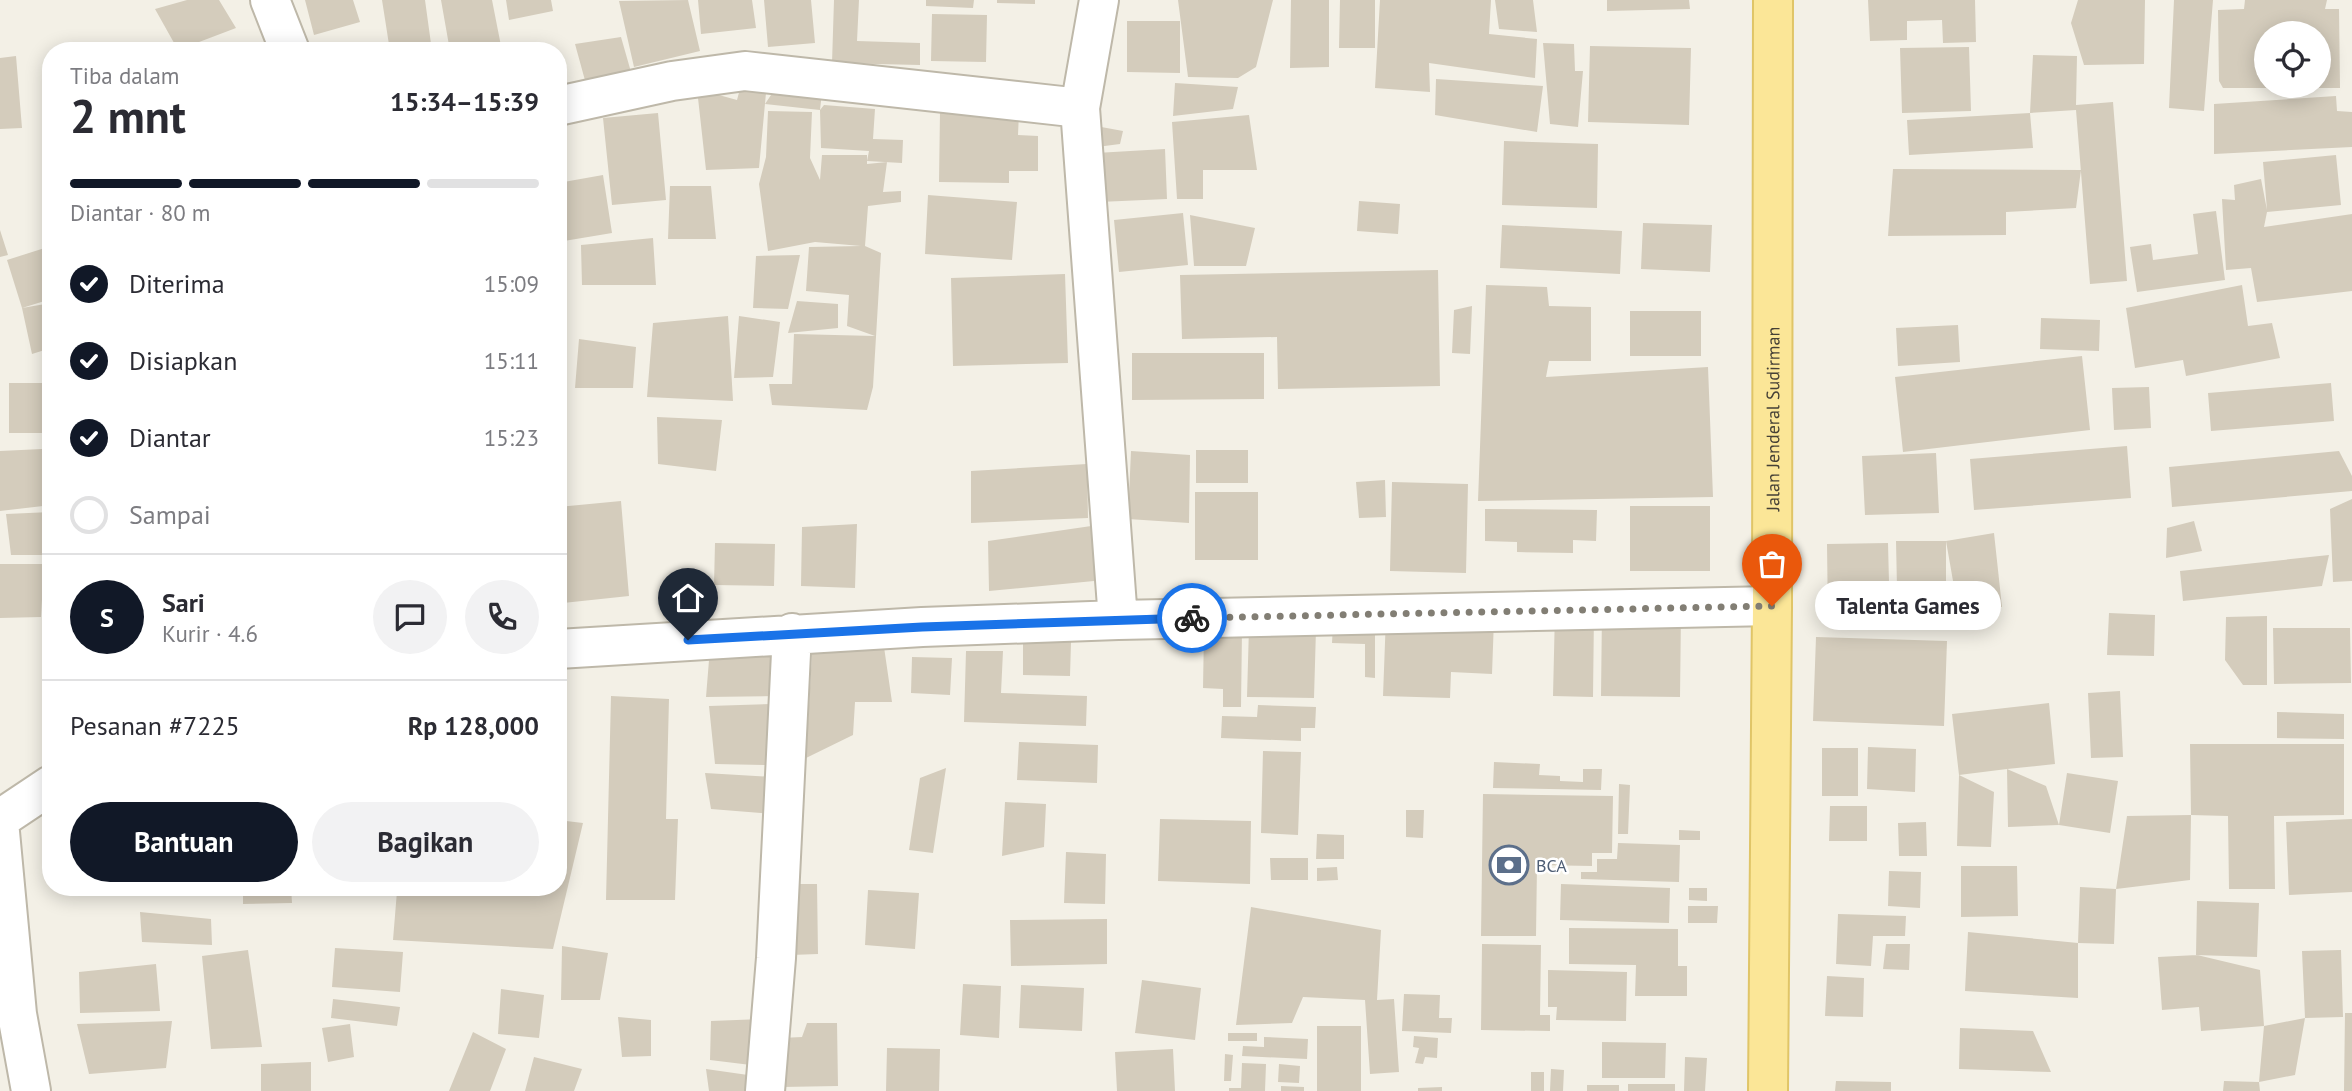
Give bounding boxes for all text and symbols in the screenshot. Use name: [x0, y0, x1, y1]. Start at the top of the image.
map controls: [2254, 21, 2331, 98]
button: locate: [2254, 21, 2331, 98]
text: Tiba dalam: [70, 61, 179, 90]
text: 15:34–15:39: [390, 85, 539, 118]
text: 2 mnt: [70, 86, 186, 146]
text: Diantar · 80 m: [70, 198, 211, 227]
icon: check: [70, 265, 108, 303]
text: Diterima: [129, 267, 225, 300]
text: 15:09: [484, 269, 539, 298]
street label: Jalan Jenderal Sudirman: [1761, 327, 1784, 512]
icon: check: [70, 342, 108, 380]
text: Disiapkan: [129, 344, 237, 377]
text: 15:11: [484, 346, 539, 375]
icon: check: [70, 419, 108, 457]
text: Diantar: [129, 421, 211, 454]
text: 15:23: [484, 423, 539, 452]
text: Sampai: [129, 498, 211, 531]
pin: [1742, 534, 1802, 606]
icon: bag: [1753, 545, 1791, 583]
pin: [658, 568, 718, 640]
icon: home: [669, 579, 707, 617]
button: chat: [373, 580, 447, 654]
button: phone: [465, 580, 539, 654]
callout: Talenta Games: [1814, 582, 1999, 630]
courier: [1157, 583, 1227, 653]
text: Sari: [162, 586, 205, 619]
text: Talenta Games: [1836, 591, 1980, 620]
icon: bike: [1173, 599, 1211, 637]
text: S: [100, 601, 114, 634]
text: Kurir · 4.6: [162, 619, 258, 648]
text: Pesanan #7225: [70, 709, 240, 742]
text: Rp 128,000: [408, 709, 539, 742]
button: Bantuan: [70, 802, 298, 882]
button: Bagikan: [312, 802, 539, 882]
bank icon: BCA: [1488, 844, 1530, 886]
place label: BCA: [1536, 854, 1567, 877]

